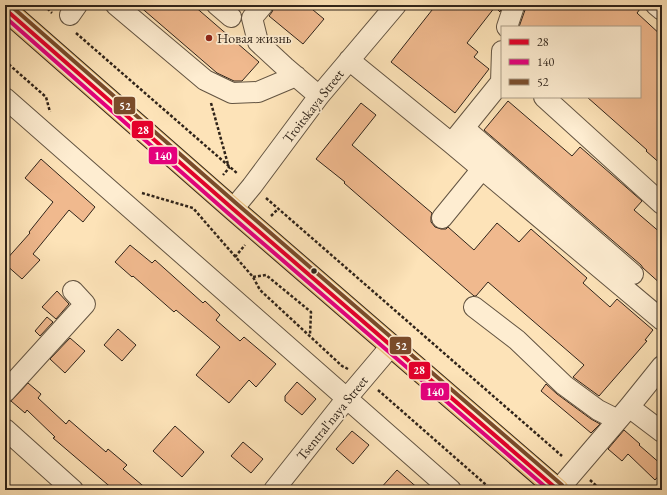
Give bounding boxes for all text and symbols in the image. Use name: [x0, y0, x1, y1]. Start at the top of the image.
legend: [501, 26, 641, 98]
place label: Новая жизнь: [217, 29, 292, 47]
marker: Новая жизнь: [204, 33, 214, 43]
text: 28: [537, 34, 549, 50]
text: 140: [537, 54, 555, 70]
street label: Troitskaya Street: [279, 65, 348, 147]
text: 52: [537, 74, 549, 90]
line badge: 52: [113, 96, 136, 115]
text: 52: [119, 99, 131, 113]
line badge: 28: [131, 120, 154, 139]
text: 28: [137, 123, 149, 137]
line badge: 140: [148, 146, 178, 165]
text: 140: [154, 149, 172, 163]
unlabelled marker: [309, 266, 319, 276]
line badge: 52: [389, 336, 412, 355]
text: 52: [395, 339, 407, 353]
line badge: 28: [408, 361, 431, 380]
text: 28: [413, 363, 425, 377]
street label: Tsentral'naya Street: [292, 371, 372, 464]
line badge: 140: [420, 382, 450, 401]
text: 140: [426, 385, 444, 399]

